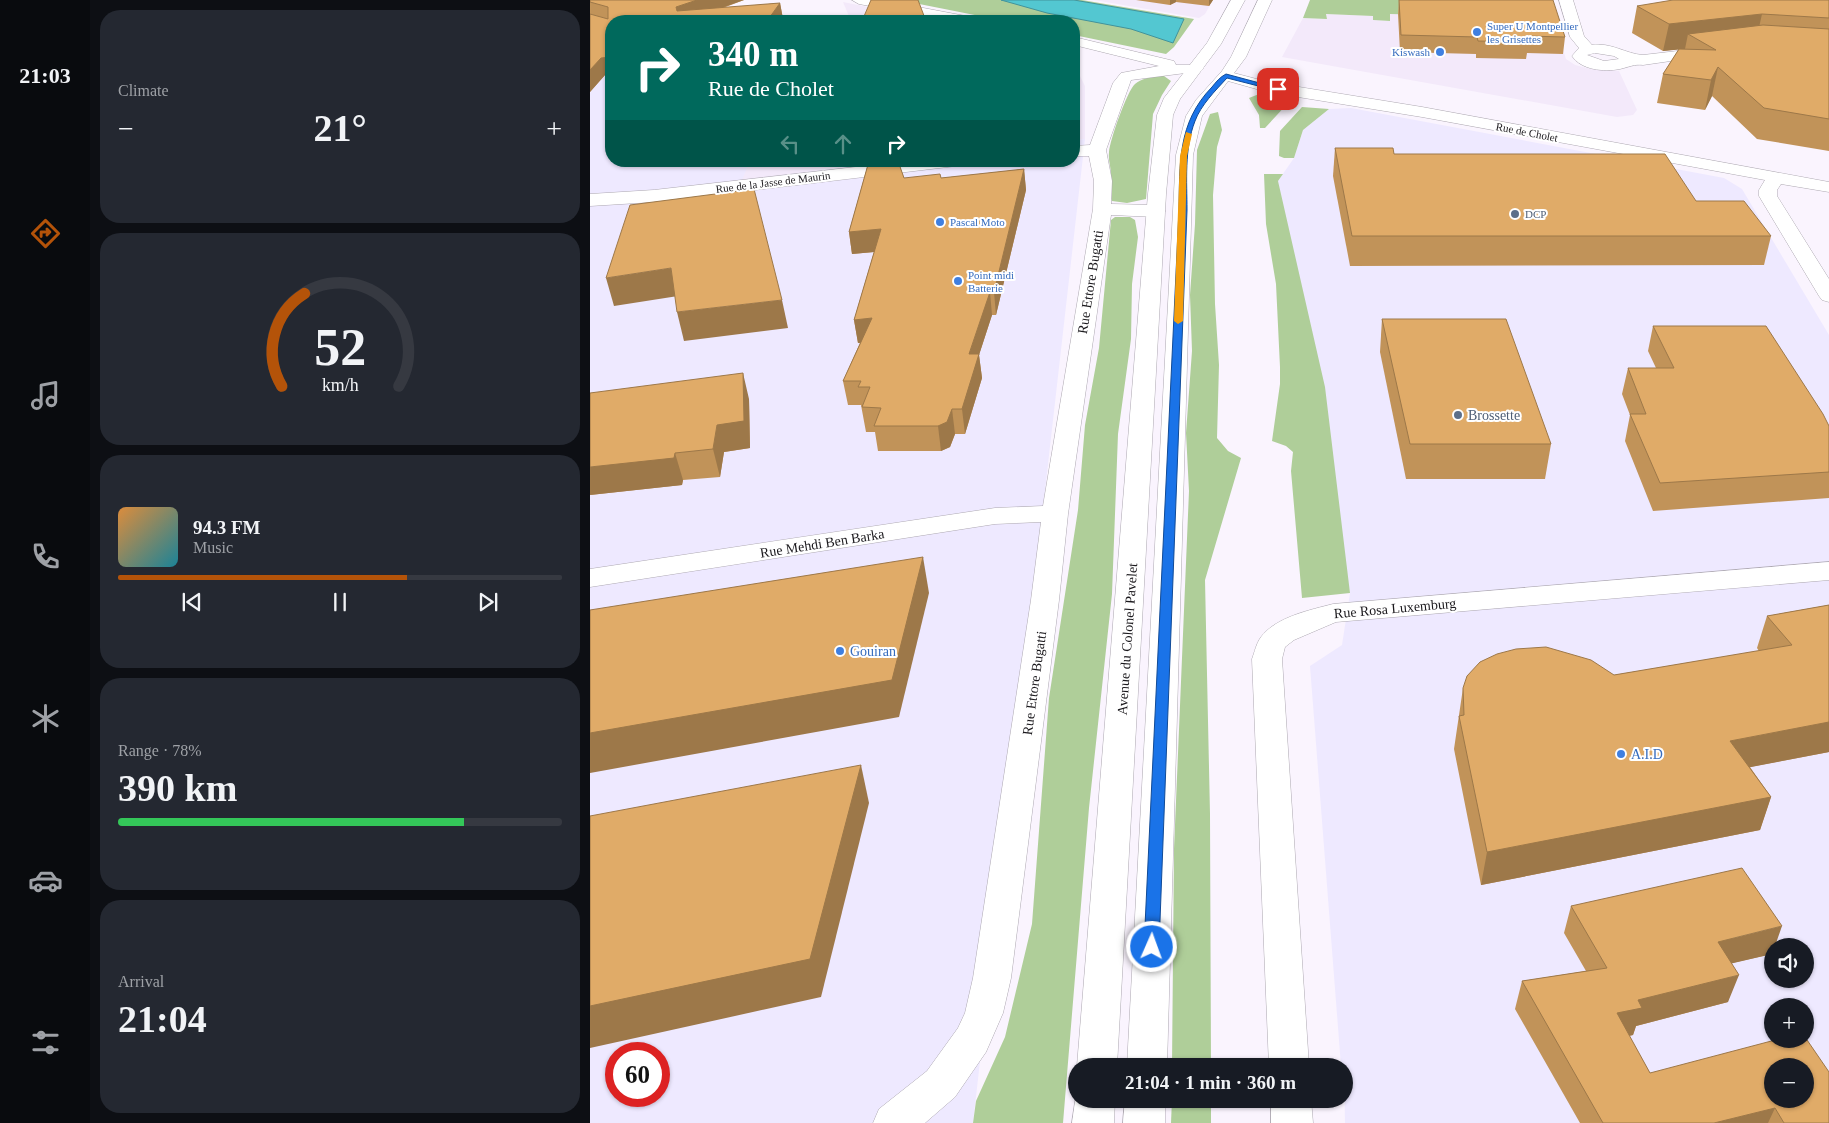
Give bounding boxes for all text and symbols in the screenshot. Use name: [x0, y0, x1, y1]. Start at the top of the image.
place label: Super U Montpellier les Grisettes: [1487, 20, 1578, 45]
marker: Super U Montpellier les Grisettes: [1471, 26, 1483, 38]
icon: right: [625, 35, 690, 100]
text: 340 m: [708, 35, 798, 74]
place label: Kiswash: [1392, 46, 1430, 58]
marker: Kiswash: [1434, 46, 1446, 58]
text: 21:03: [19, 63, 71, 88]
pin: [1257, 68, 1299, 110]
icon: arrive: [1264, 75, 1292, 103]
text: Rue de Cholet: [708, 76, 834, 101]
text: Climate: [118, 82, 169, 99]
text: 21°: [313, 107, 367, 149]
text: −: [118, 113, 134, 144]
text: +: [546, 113, 562, 144]
street label: Rue de Cholet: [1495, 120, 1559, 144]
icon: left: [776, 130, 804, 158]
icon: ahead: [829, 130, 857, 158]
icon: right: [882, 130, 910, 158]
street label: Rue de la Jasse de Maurin: [715, 169, 831, 195]
marker: DCP: [1509, 208, 1521, 220]
place label: DCP: [1525, 208, 1546, 220]
icon: directions: [28, 216, 63, 251]
marker: Pascal Moto: [934, 216, 946, 228]
place label: Pascal Moto: [950, 216, 1005, 228]
street label: Rue Ettore Bugatti: [1075, 229, 1106, 335]
place label: Point midi Batterie: [968, 269, 1014, 294]
marker: Point midi Batterie: [952, 275, 964, 287]
text: 52: [314, 319, 366, 376]
text: km/h: [322, 375, 358, 395]
icon: music: [28, 378, 63, 413]
place label: Brossette: [1468, 408, 1520, 423]
marker: Brossette: [1452, 409, 1464, 421]
text: 94.3 FM: [193, 517, 261, 538]
street label: Rue Mehdi Ben Barka: [759, 526, 886, 561]
icon: phone: [28, 539, 63, 574]
text: Music: [193, 539, 233, 556]
street label: Avenue du Colonel Pavelet: [1115, 562, 1140, 716]
icon: previous: [178, 588, 206, 616]
icon: pause: [326, 588, 354, 616]
icon: next: [474, 588, 502, 616]
street label: Rue Rosa Luxemburg: [1333, 596, 1457, 621]
street label: Rue Ettore Bugatti: [1020, 630, 1049, 736]
place label: Gouiran: [850, 644, 896, 659]
marker: Gouiran: [834, 645, 846, 657]
icon: climate: [28, 701, 63, 736]
text: Range · 78%: [118, 742, 202, 759]
place label: A.I.D: [1631, 747, 1663, 762]
marker: A.I.D: [1615, 748, 1627, 760]
text: 390 km: [118, 767, 237, 809]
icon: car: [28, 863, 63, 898]
position arrow: [1125, 920, 1177, 972]
map controls: [1764, 938, 1814, 1108]
button: sound: [1764, 938, 1814, 988]
text: Arrival: [118, 973, 164, 990]
text: 21:04: [118, 998, 207, 1040]
button: +: [1764, 998, 1814, 1048]
icon: filters: [28, 1025, 63, 1060]
speed limit sign: 60: [605, 1042, 670, 1107]
button: −: [1764, 1058, 1814, 1108]
text: 21:04 · 1 min · 360 m: [1125, 1072, 1296, 1093]

